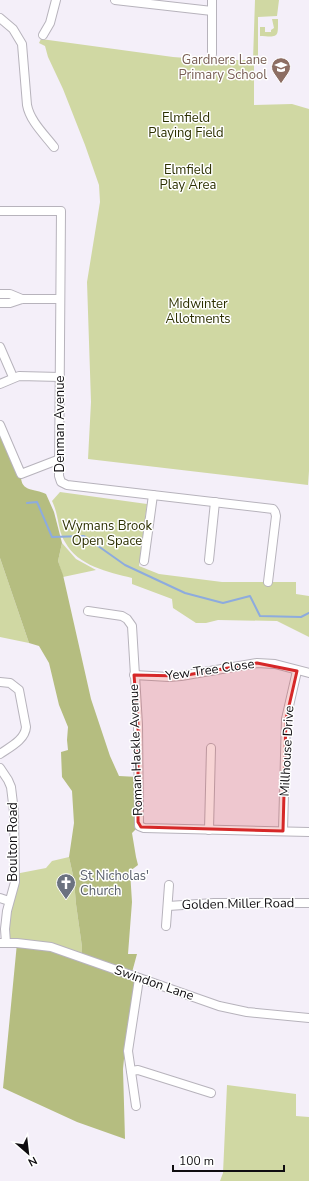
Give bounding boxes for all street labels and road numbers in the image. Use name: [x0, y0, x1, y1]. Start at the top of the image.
street label: Denman Avenue: [51, 375, 69, 472]
street label: Yew Tree Close: [164, 655, 256, 685]
street label: Roman Hackle Avenue: [125, 684, 147, 816]
street label: Millhouse Drive: [276, 705, 298, 797]
street label: Boulton Road: [4, 802, 22, 882]
street label: Golden Miller Road: [182, 894, 294, 914]
street label: Swindon Lane: [112, 961, 196, 1005]

